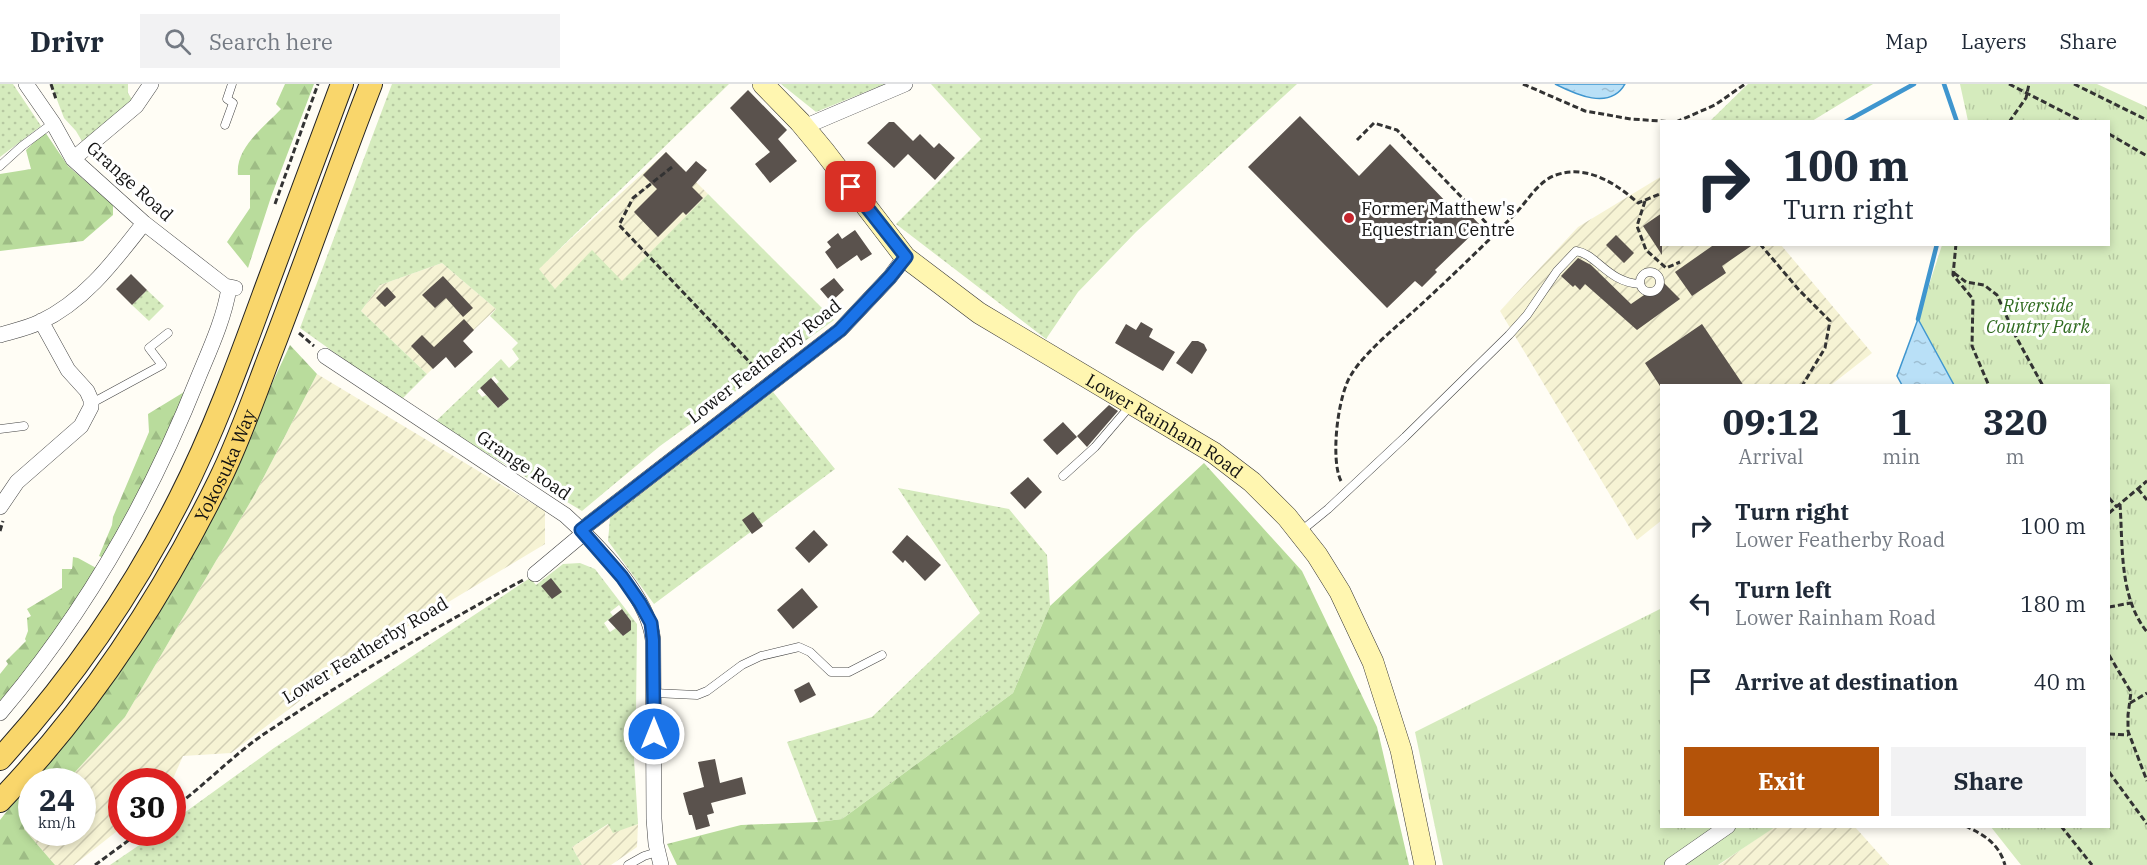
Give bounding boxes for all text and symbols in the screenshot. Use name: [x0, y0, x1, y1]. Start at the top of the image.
search box: [140, 14, 560, 68]
text: Drivr: [30, 23, 104, 60]
icon: search: [161, 25, 194, 58]
text: Search here: [209, 27, 333, 56]
text: Map: [1885, 27, 1928, 55]
text: Layers: [1961, 27, 2027, 55]
text: Share: [2060, 27, 2117, 55]
street label: Grange Road: [82, 136, 178, 226]
text: 100 m: [1783, 138, 1909, 193]
icon: right: [1684, 144, 1762, 222]
pin: [825, 161, 876, 212]
icon: arrive: [834, 170, 867, 203]
text: Turn right: [1783, 191, 1914, 226]
place label: Former Matthew's Equestrian Centre: [1361, 197, 1515, 241]
marker: Former Matthew's Equestrian Centre: [1342, 211, 1356, 225]
street label: Lower Featherby Road: [682, 294, 846, 428]
park label: Riverside Country Park: [1986, 294, 2090, 338]
street label: Lower Rainham Road: [1082, 368, 1248, 483]
text: 09:12: [1722, 398, 1820, 445]
text: 1: [1890, 398, 1912, 445]
text: 320: [1983, 398, 2048, 445]
street label: Yokosuka Way: [189, 406, 260, 525]
street label: Grange Road: [472, 425, 576, 505]
text: Arrival: [1739, 443, 1804, 470]
text: min: [1882, 443, 1920, 470]
text: m: [2006, 443, 2025, 470]
text: Turn right: [1735, 497, 1849, 526]
icon: right: [1684, 509, 1717, 542]
text: 100 m: [2020, 511, 2086, 540]
text: Lower Featherby Road: [1735, 526, 1945, 553]
text: Turn left: [1735, 575, 1831, 604]
icon: left: [1684, 587, 1717, 620]
text: 180 m: [2020, 589, 2086, 618]
street label: Lower Featherby Road: [278, 591, 452, 709]
text: Lower Rainham Road: [1735, 604, 1936, 631]
icon: arrive: [1684, 665, 1717, 698]
text: Arrive at destination: [1735, 667, 1958, 696]
text: 40 m: [2034, 667, 2086, 696]
position arrow: [622, 702, 686, 766]
button: Exit: [1684, 747, 1879, 816]
button: Share: [1891, 747, 2086, 816]
speed limit sign: 30: [108, 768, 186, 846]
text: 24: [39, 780, 75, 819]
text: km/h: [38, 813, 76, 832]

